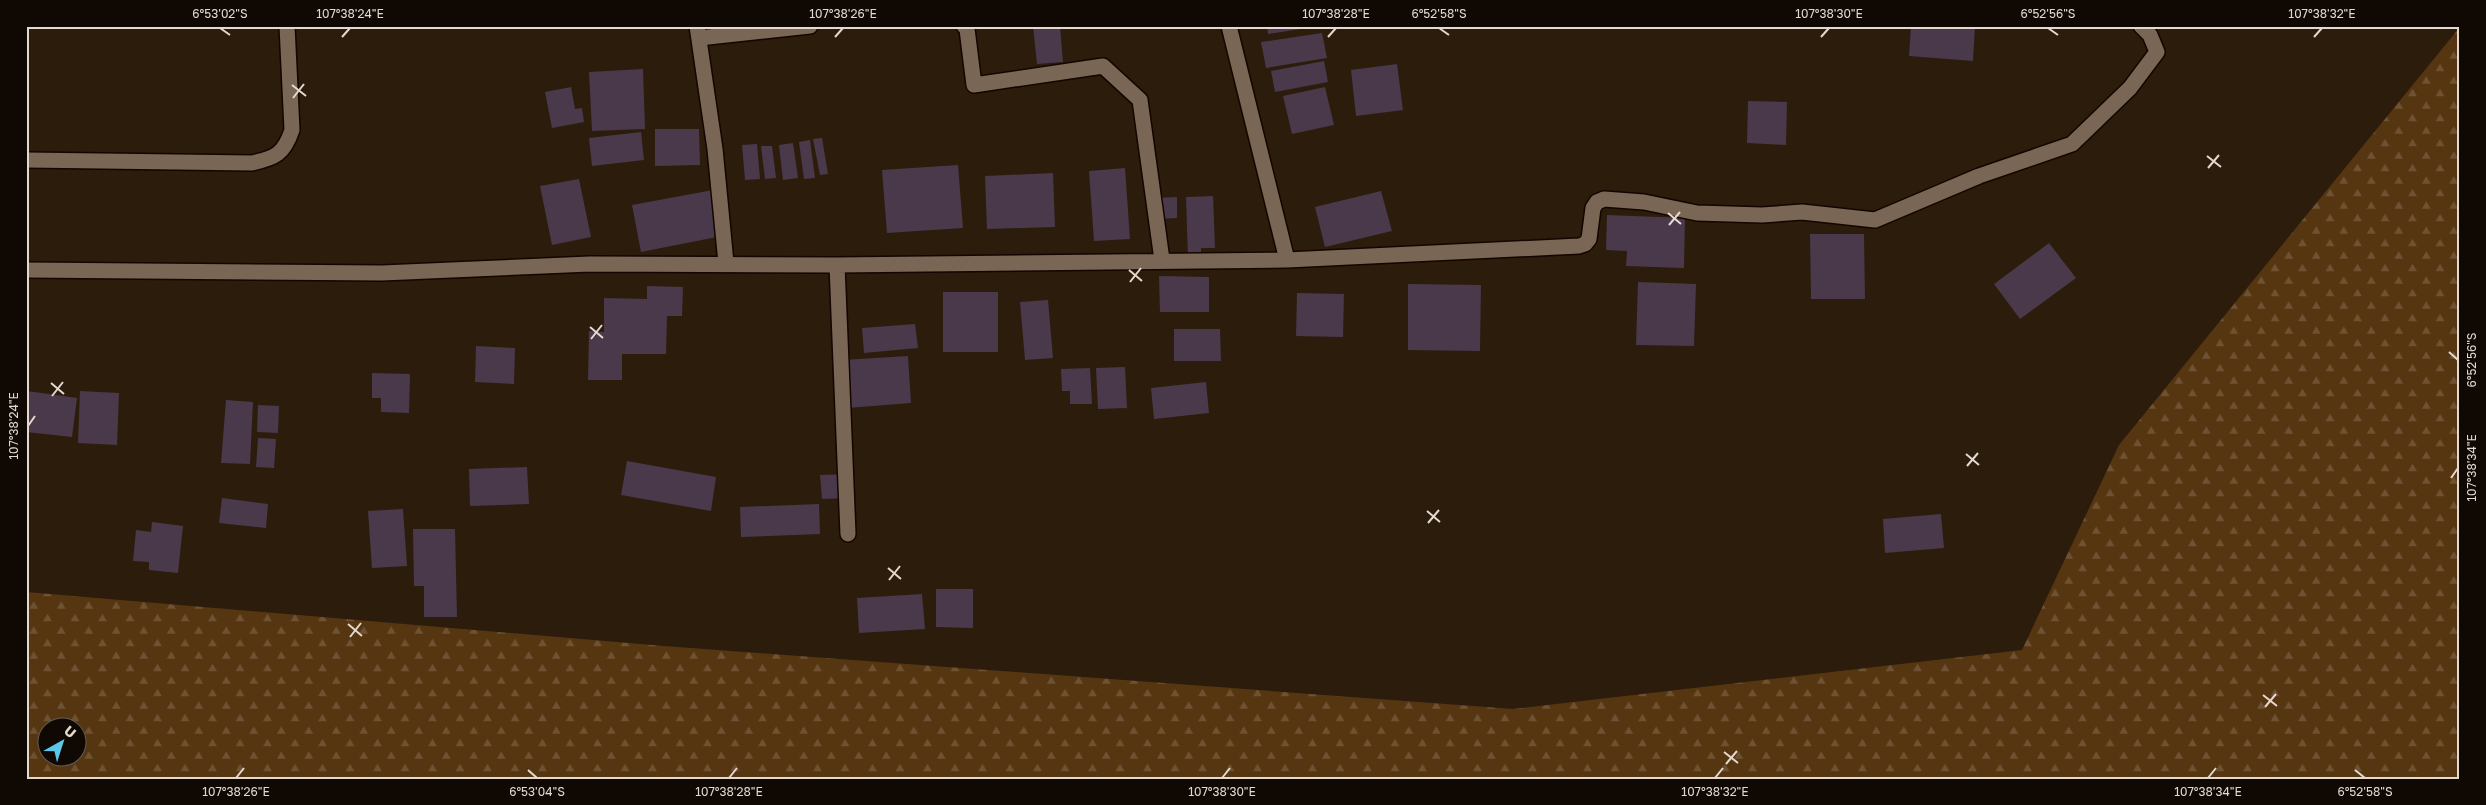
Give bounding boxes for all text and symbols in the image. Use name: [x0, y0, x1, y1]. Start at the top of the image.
text: 6°53'02"S: [192, 6, 248, 21]
text: 107°38'24"E: [316, 6, 384, 21]
text: 107°38'26"E: [809, 6, 877, 21]
text: 107°38'28"E: [1302, 6, 1370, 21]
text: 6°52'58"S: [1411, 6, 1467, 21]
text: 107°38'30"E: [1795, 6, 1863, 21]
text: 6°52'56"S: [2020, 6, 2076, 21]
text: 107°38'32"E: [2288, 6, 2356, 21]
text: 6°52'56"S: [2464, 332, 2479, 388]
text: 107°38'24"E: [6, 392, 21, 460]
text: 107°38'34"E: [2464, 434, 2479, 502]
north arrow: [38, 718, 88, 768]
text: U: [61, 722, 80, 741]
text: 107°38'26"E: [202, 784, 270, 799]
text: 6°53'04"S: [509, 784, 565, 799]
text: 107°38'28"E: [695, 784, 763, 799]
text: 107°38'30"E: [1188, 784, 1256, 799]
text: 107°38'32"E: [1681, 784, 1749, 799]
text: 107°38'34"E: [2174, 784, 2242, 799]
text: 6°52'58"S: [2337, 784, 2393, 799]

